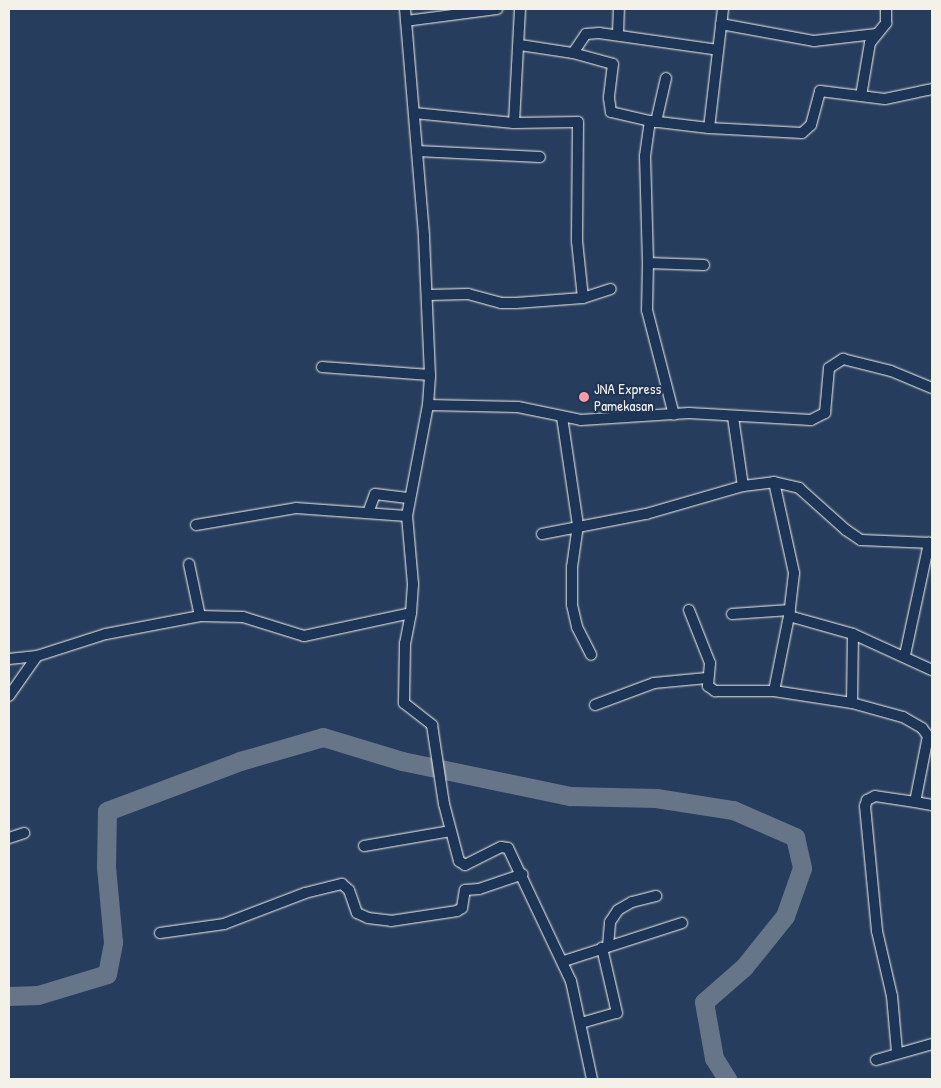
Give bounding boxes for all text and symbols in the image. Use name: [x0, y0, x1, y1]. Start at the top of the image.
place label: JNA Express Pamekasan: [594, 379, 661, 414]
marker: JNA Express Pamekasan: [578, 391, 590, 403]

